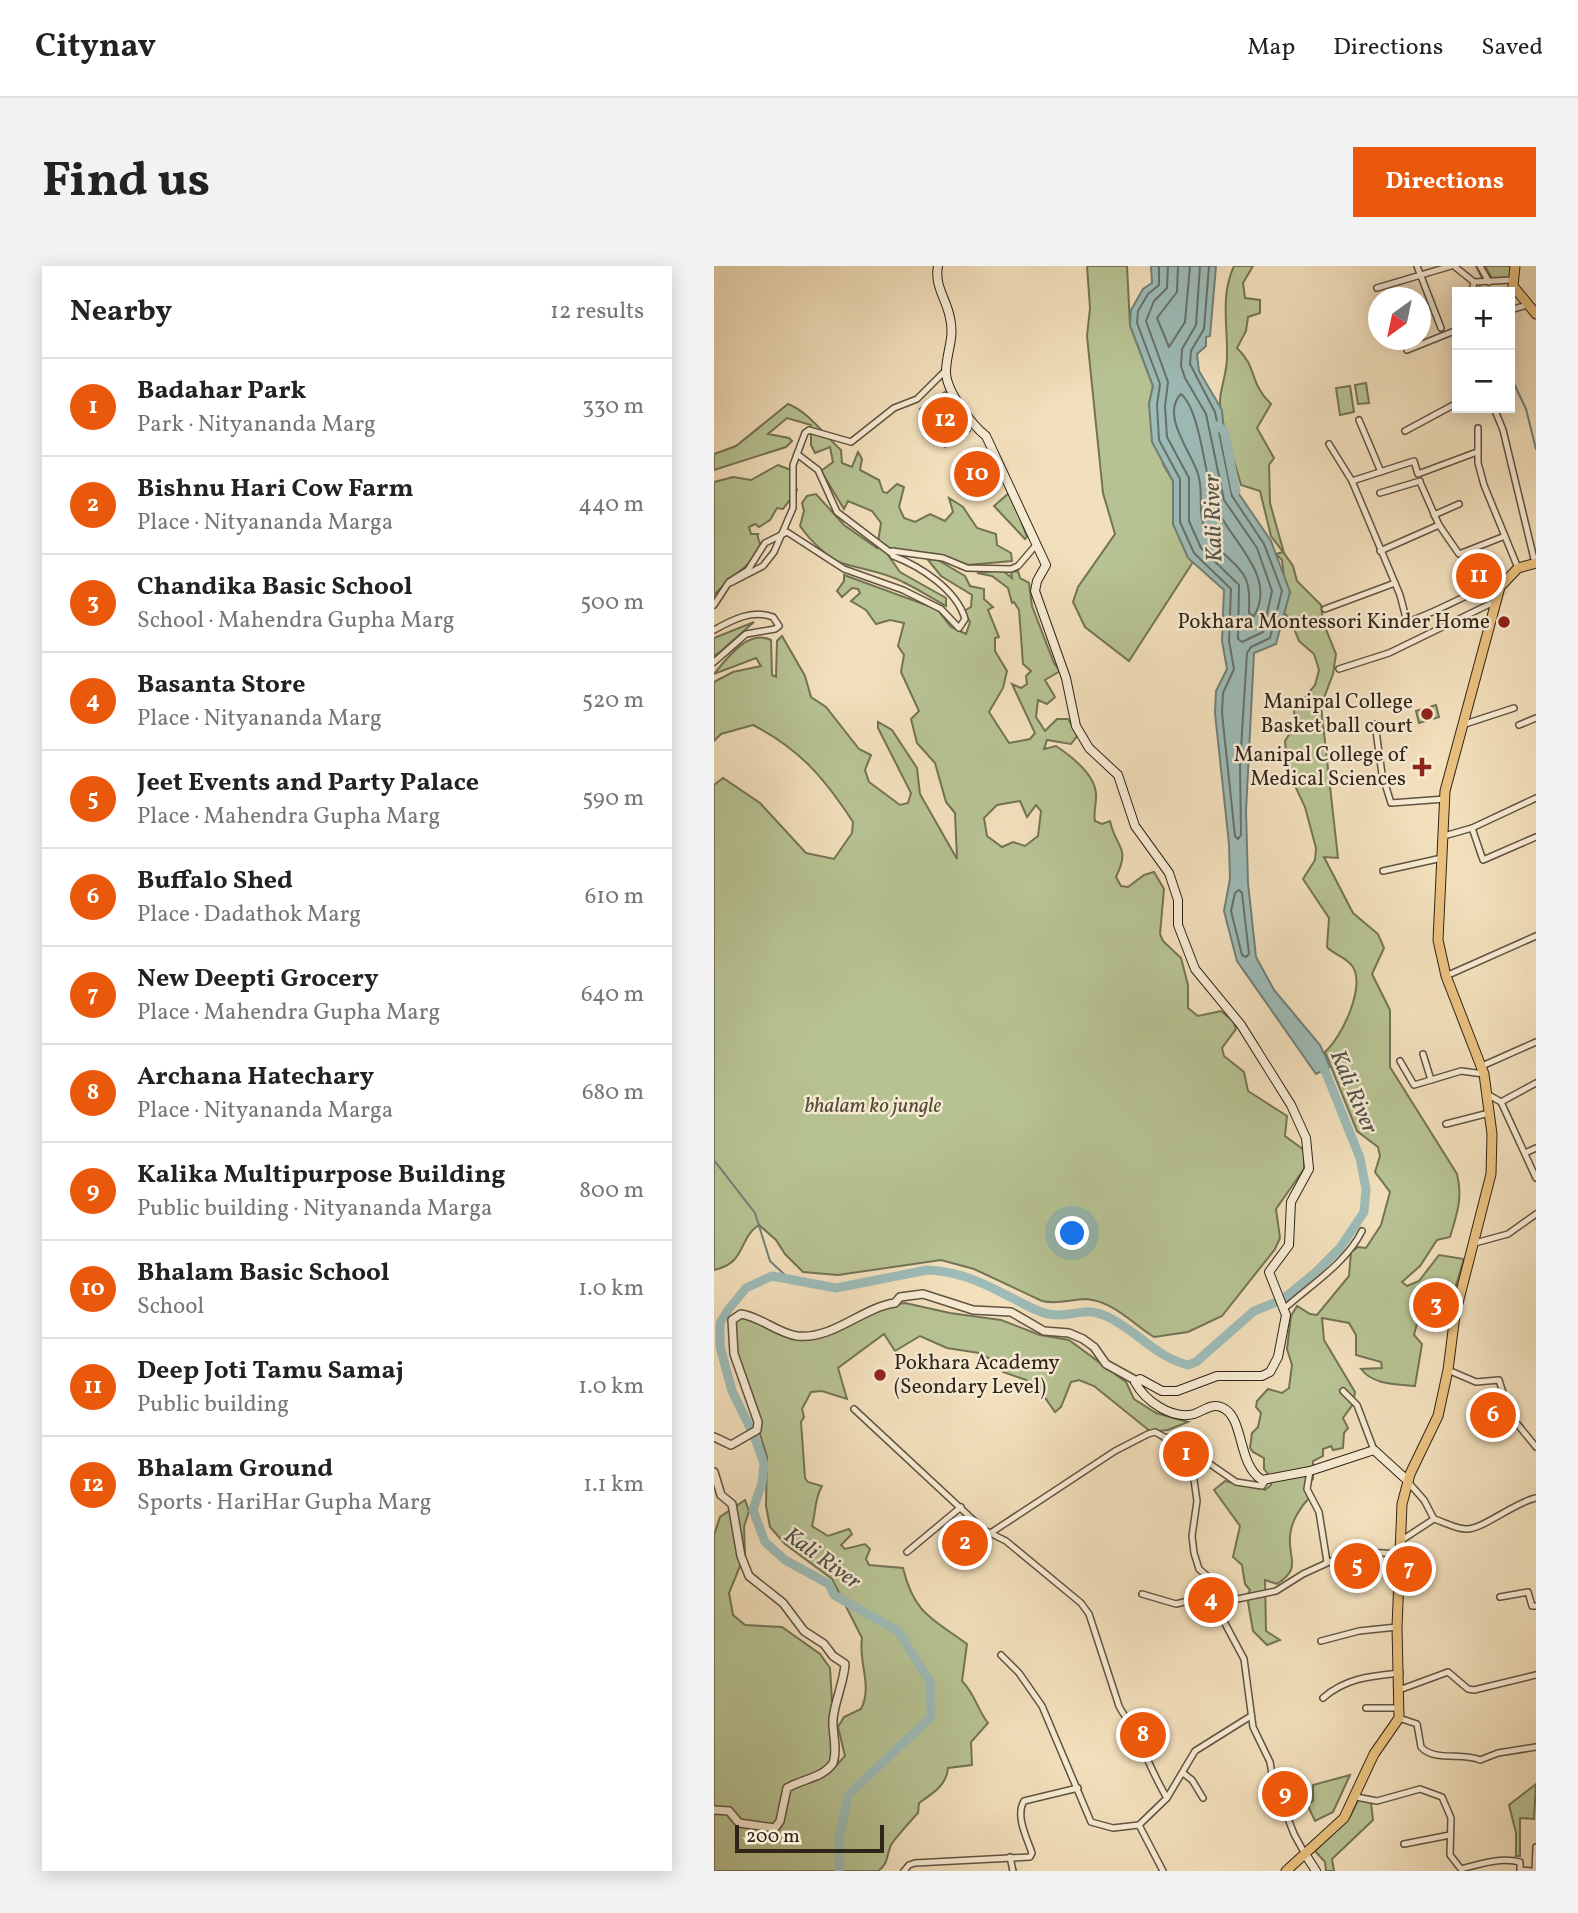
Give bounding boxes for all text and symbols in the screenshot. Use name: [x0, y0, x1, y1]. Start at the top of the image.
text: Citynav: [35, 25, 156, 71]
text: Map: [1247, 31, 1295, 65]
text: Directions: [1333, 31, 1443, 65]
text: Saved: [1481, 31, 1543, 65]
button: Directions: [1353, 147, 1536, 217]
text: Find us: [42, 148, 210, 217]
north arrow: [1368, 287, 1431, 350]
map controls: [1452, 287, 1515, 413]
button: +: [1452, 287, 1515, 350]
text: Nearby: [70, 291, 172, 333]
text: 12 results: [550, 296, 644, 328]
button: −: [1452, 350, 1515, 413]
text: Badahar Park: [137, 373, 306, 409]
text: 1: [88, 391, 98, 423]
text: 330 m: [582, 391, 644, 423]
pin: 12: [922, 394, 968, 446]
text: Park · Nityananda Marg: [137, 409, 376, 441]
pin: 10: [954, 448, 1000, 500]
text: Bishnu Hari Cow Farm: [137, 471, 414, 507]
water label: Kali River: [1196, 473, 1232, 563]
text: 2: [87, 489, 99, 521]
text: 440 m: [578, 489, 644, 521]
text: Place · Nityananda Marga: [137, 507, 393, 539]
pin: 11: [1456, 550, 1502, 602]
text: Chandika Basic School: [137, 569, 413, 605]
text: 3: [87, 587, 99, 619]
text: 500 m: [580, 587, 644, 619]
text: School · Mahendra Gupha Marg: [137, 605, 455, 637]
place label: Pokhara Montessori Kinder Home: [1178, 608, 1490, 637]
marker: Pokhara Montessori Kinder Home: [1496, 614, 1512, 630]
text: Basanta Store: [137, 667, 305, 703]
text: 4: [86, 685, 100, 717]
text: 520 m: [582, 685, 644, 717]
place label: Manipal College Basket ball court: [1261, 688, 1413, 741]
text: Place · Nityananda Marg: [137, 703, 382, 735]
marker: Manipal College Basket ball court: [1419, 706, 1435, 722]
place label: Manipal College of Medical Sciences: [1234, 741, 1408, 794]
marker: Manipal College of Medical Sciences: [1412, 757, 1432, 777]
text: Jeet Events and Party Palace: [137, 765, 479, 801]
text: 5: [87, 783, 99, 815]
text: 590 m: [582, 783, 644, 815]
text: Place · Mahendra Gupha Marg: [137, 801, 440, 833]
text: Buffalo Shed: [137, 863, 293, 899]
text: 6: [87, 881, 99, 913]
text: 610 m: [585, 881, 644, 913]
text: Place · Dadathok Marg: [137, 899, 361, 931]
text: New Deepti Grocery: [137, 961, 379, 997]
text: 7: [88, 979, 99, 1011]
text: 640 m: [581, 979, 644, 1011]
text: Place · Mahendra Gupha Marg: [137, 997, 440, 1029]
water label: Kali River: [1321, 1045, 1385, 1139]
text: Archana Hatechary: [137, 1059, 374, 1095]
text: 8: [87, 1077, 99, 1109]
text: 680 m: [582, 1077, 644, 1109]
park label: bhalam ko jungle: [805, 1092, 942, 1121]
text: Place · Nityananda Marga: [137, 1095, 393, 1127]
text: Kalika Multipurpose Building: [137, 1157, 506, 1193]
text: 9: [87, 1175, 99, 1207]
text: 800 m: [579, 1175, 644, 1207]
text: Public building · Nityananda Marga: [137, 1193, 492, 1225]
your location: [1055, 1216, 1089, 1250]
text: Bhalam Basic School: [137, 1255, 390, 1291]
text: 10: [81, 1273, 105, 1305]
text: 1.0 km: [578, 1273, 644, 1305]
pin: 3: [1413, 1279, 1459, 1331]
text: School: [137, 1291, 204, 1323]
place label: Pokhara Academy (Seondary Level): [894, 1349, 1060, 1402]
text: Deep Joti Tamu Samaj: [137, 1353, 404, 1389]
marker: Pokhara Academy (Seondary Level): [872, 1367, 888, 1383]
text: 11: [84, 1371, 102, 1403]
text: 1.0 km: [578, 1371, 644, 1403]
text: Public building: [137, 1389, 289, 1421]
pin: 6: [1470, 1389, 1516, 1441]
pin: 1: [1163, 1428, 1209, 1480]
text: Bhalam Ground: [137, 1451, 333, 1487]
text: 12: [82, 1469, 104, 1501]
text: 1.1 km: [583, 1469, 644, 1501]
text: Sports · HariHar Gupha Marg: [137, 1487, 431, 1519]
pin: 2: [942, 1517, 988, 1569]
water label: Kali River: [777, 1520, 867, 1598]
pin: 5: [1334, 1540, 1380, 1592]
pin: 7: [1386, 1543, 1432, 1595]
pin: 4: [1188, 1574, 1234, 1626]
pin: 8: [1120, 1709, 1166, 1761]
pin: 9: [1262, 1768, 1308, 1820]
scale bar: [735, 1822, 884, 1854]
text: 200 m: [746, 1824, 800, 1850]

